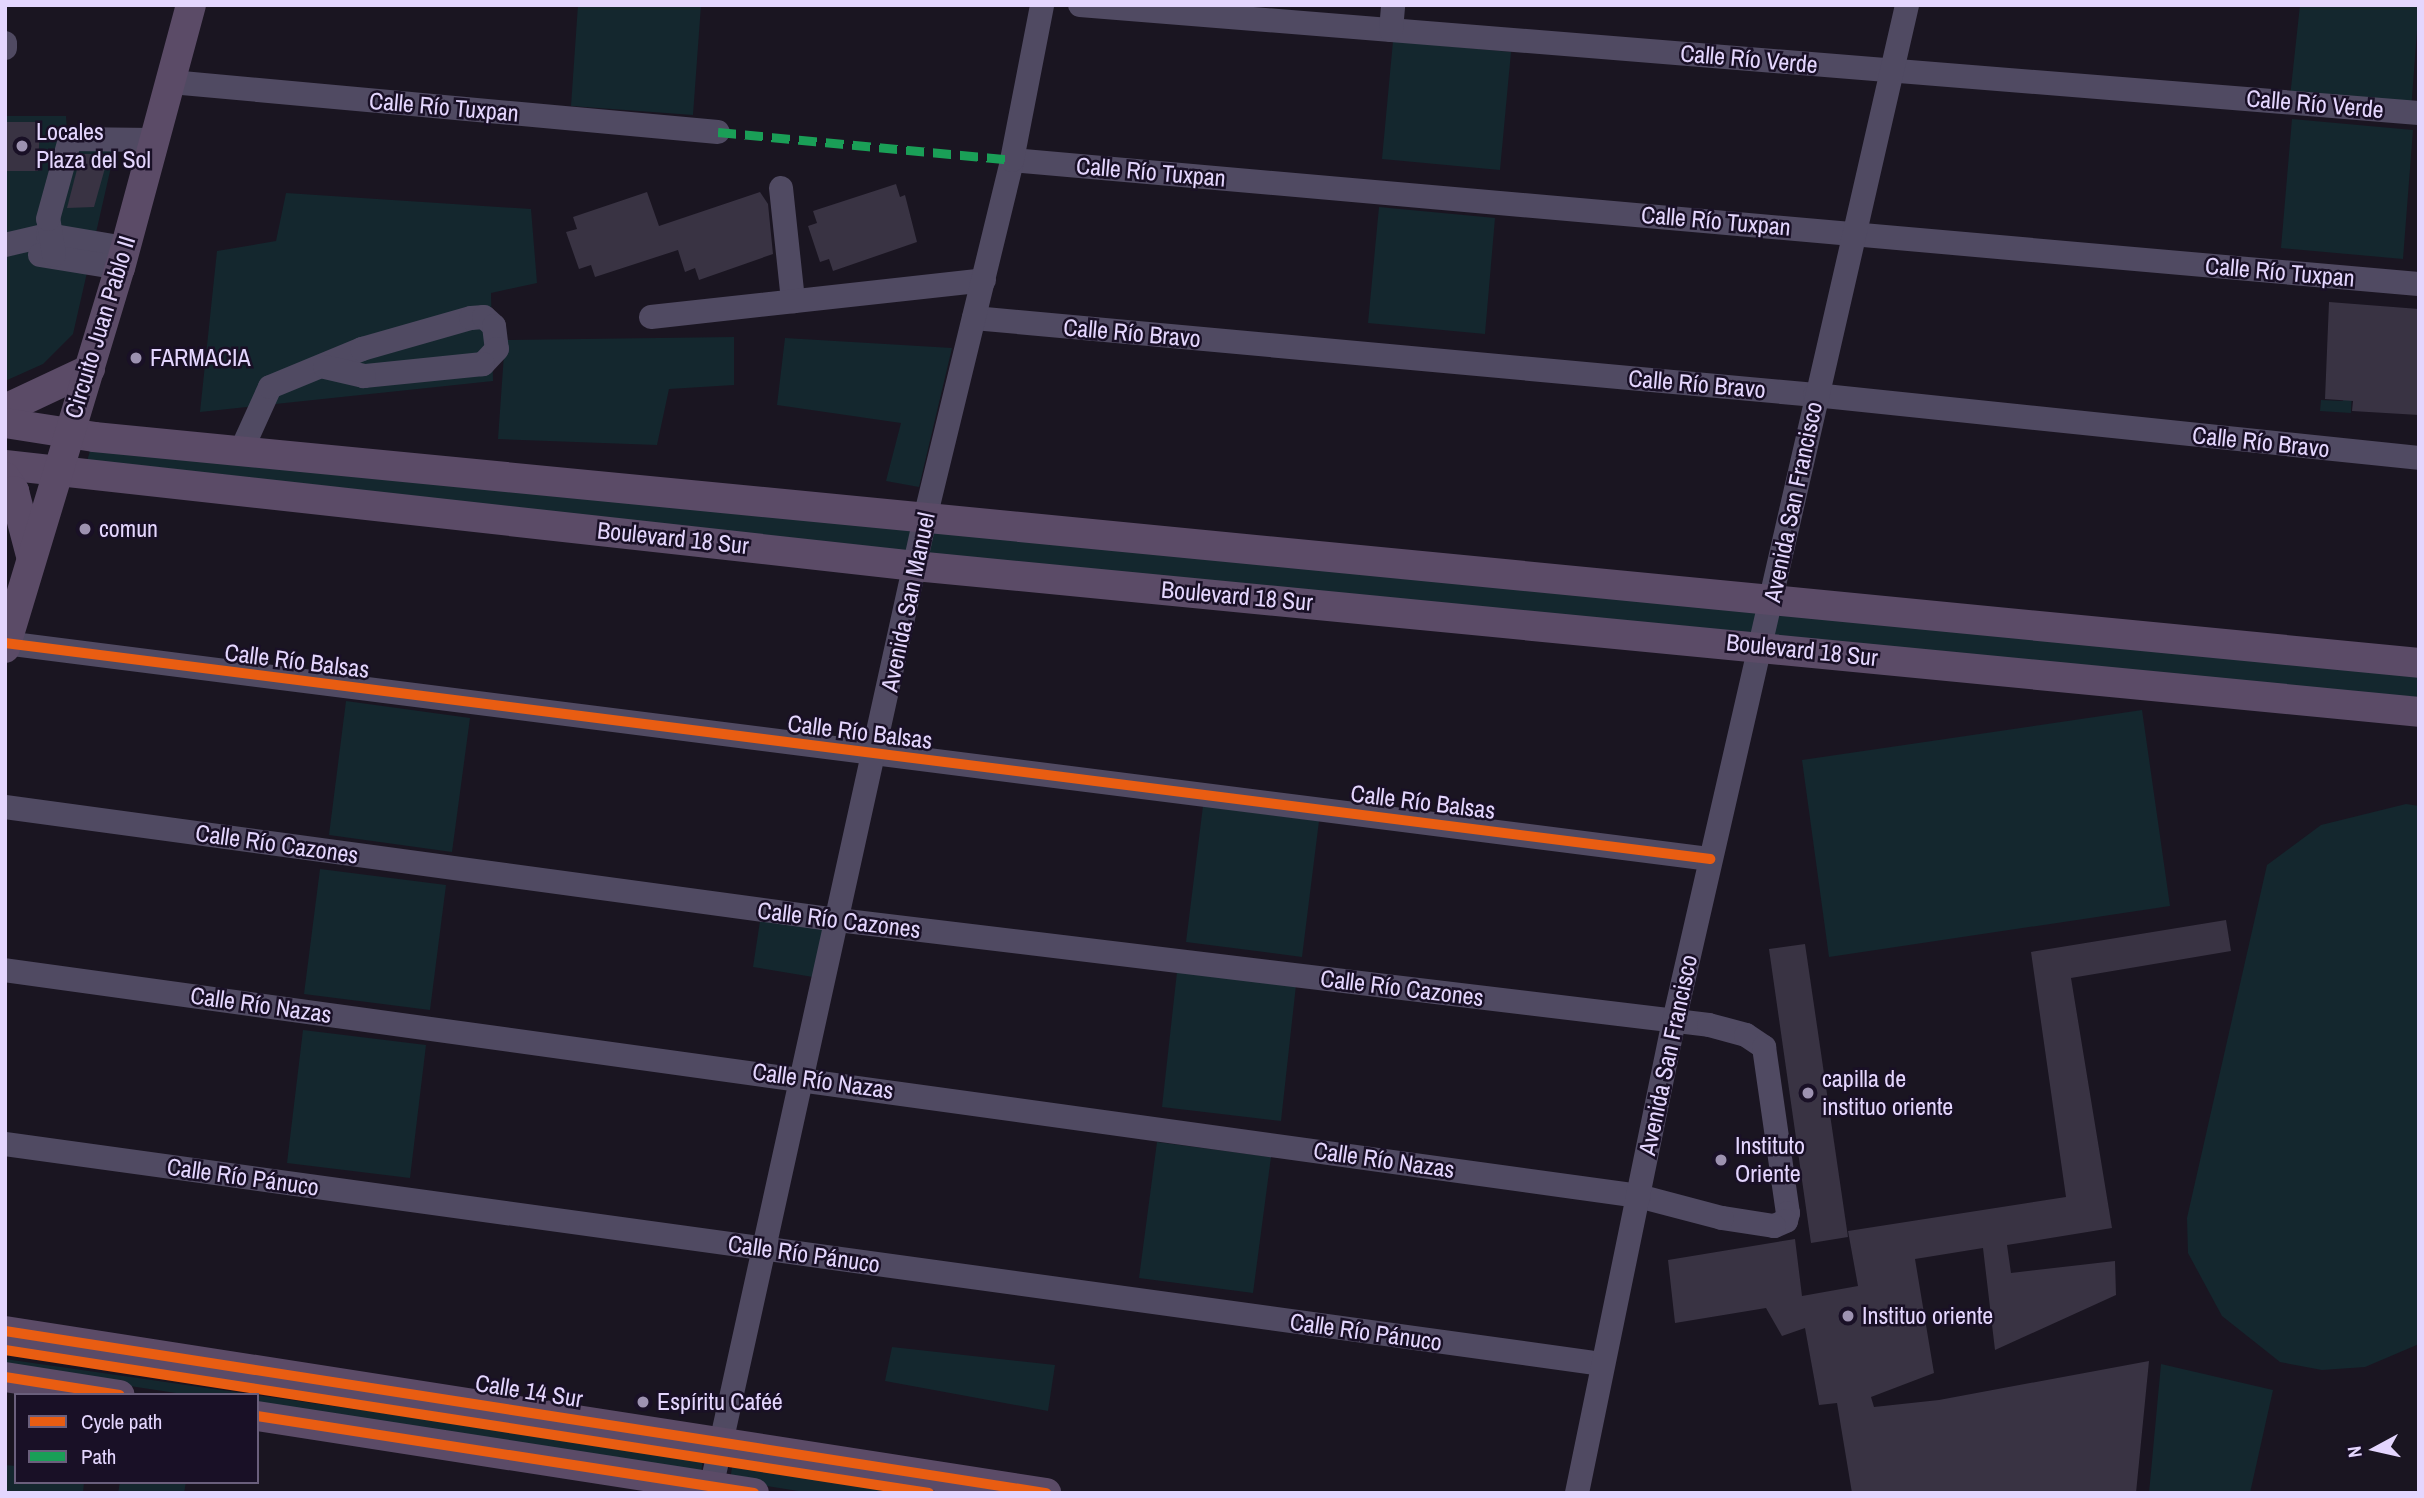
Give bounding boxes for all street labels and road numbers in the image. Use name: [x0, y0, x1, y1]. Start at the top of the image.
street label: Calle Río Verde: [1679, 39, 1819, 79]
street label: Calle Río Verde: [2245, 84, 2385, 124]
street label: Calle Río Tuxpan: [368, 86, 520, 128]
street label: Calle Río Tuxpan: [1075, 151, 1227, 193]
street label: Calle Río Tuxpan: [1640, 200, 1792, 242]
street label: Circuito Juan Pablo II: [59, 232, 141, 422]
street label: Calle Río Tuxpan: [2204, 251, 2356, 293]
street label: Calle Río Bravo: [1062, 313, 1202, 353]
street label: Calle Río Bravo: [1627, 364, 1767, 404]
street label: Avenida San Francisco: [1758, 399, 1828, 605]
street label: Calle Río Bravo: [2191, 420, 2331, 464]
street label: Avenida San Manuel: [875, 510, 941, 694]
street label: Boulevard 18 Sur: [596, 516, 750, 560]
street label: Boulevard 18 Sur: [1160, 575, 1314, 617]
street label: Boulevard 18 Sur: [1725, 628, 1879, 672]
street label: Calle Río Balsas: [223, 638, 371, 684]
street label: Calle Río Balsas: [786, 709, 934, 755]
street label: Calle Río Balsas: [1349, 779, 1497, 825]
street label: Calle Río Cazones: [194, 818, 360, 870]
street label: Calle Río Cazones: [756, 896, 922, 944]
street label: Avenida San Francisco: [1633, 952, 1703, 1158]
street label: Calle Río Cazones: [1319, 964, 1485, 1012]
street label: Calle Río Nazas: [189, 981, 333, 1029]
street label: Calle Río Nazas: [751, 1057, 895, 1105]
street label: Calle Río Nazas: [1312, 1136, 1456, 1184]
street label: Calle Río Pánuco: [165, 1152, 321, 1202]
street label: Calle Río Pánuco: [726, 1229, 882, 1279]
street label: Calle Río Pánuco: [1288, 1307, 1444, 1357]
street label: Calle 14 Sur: [473, 1368, 585, 1414]

